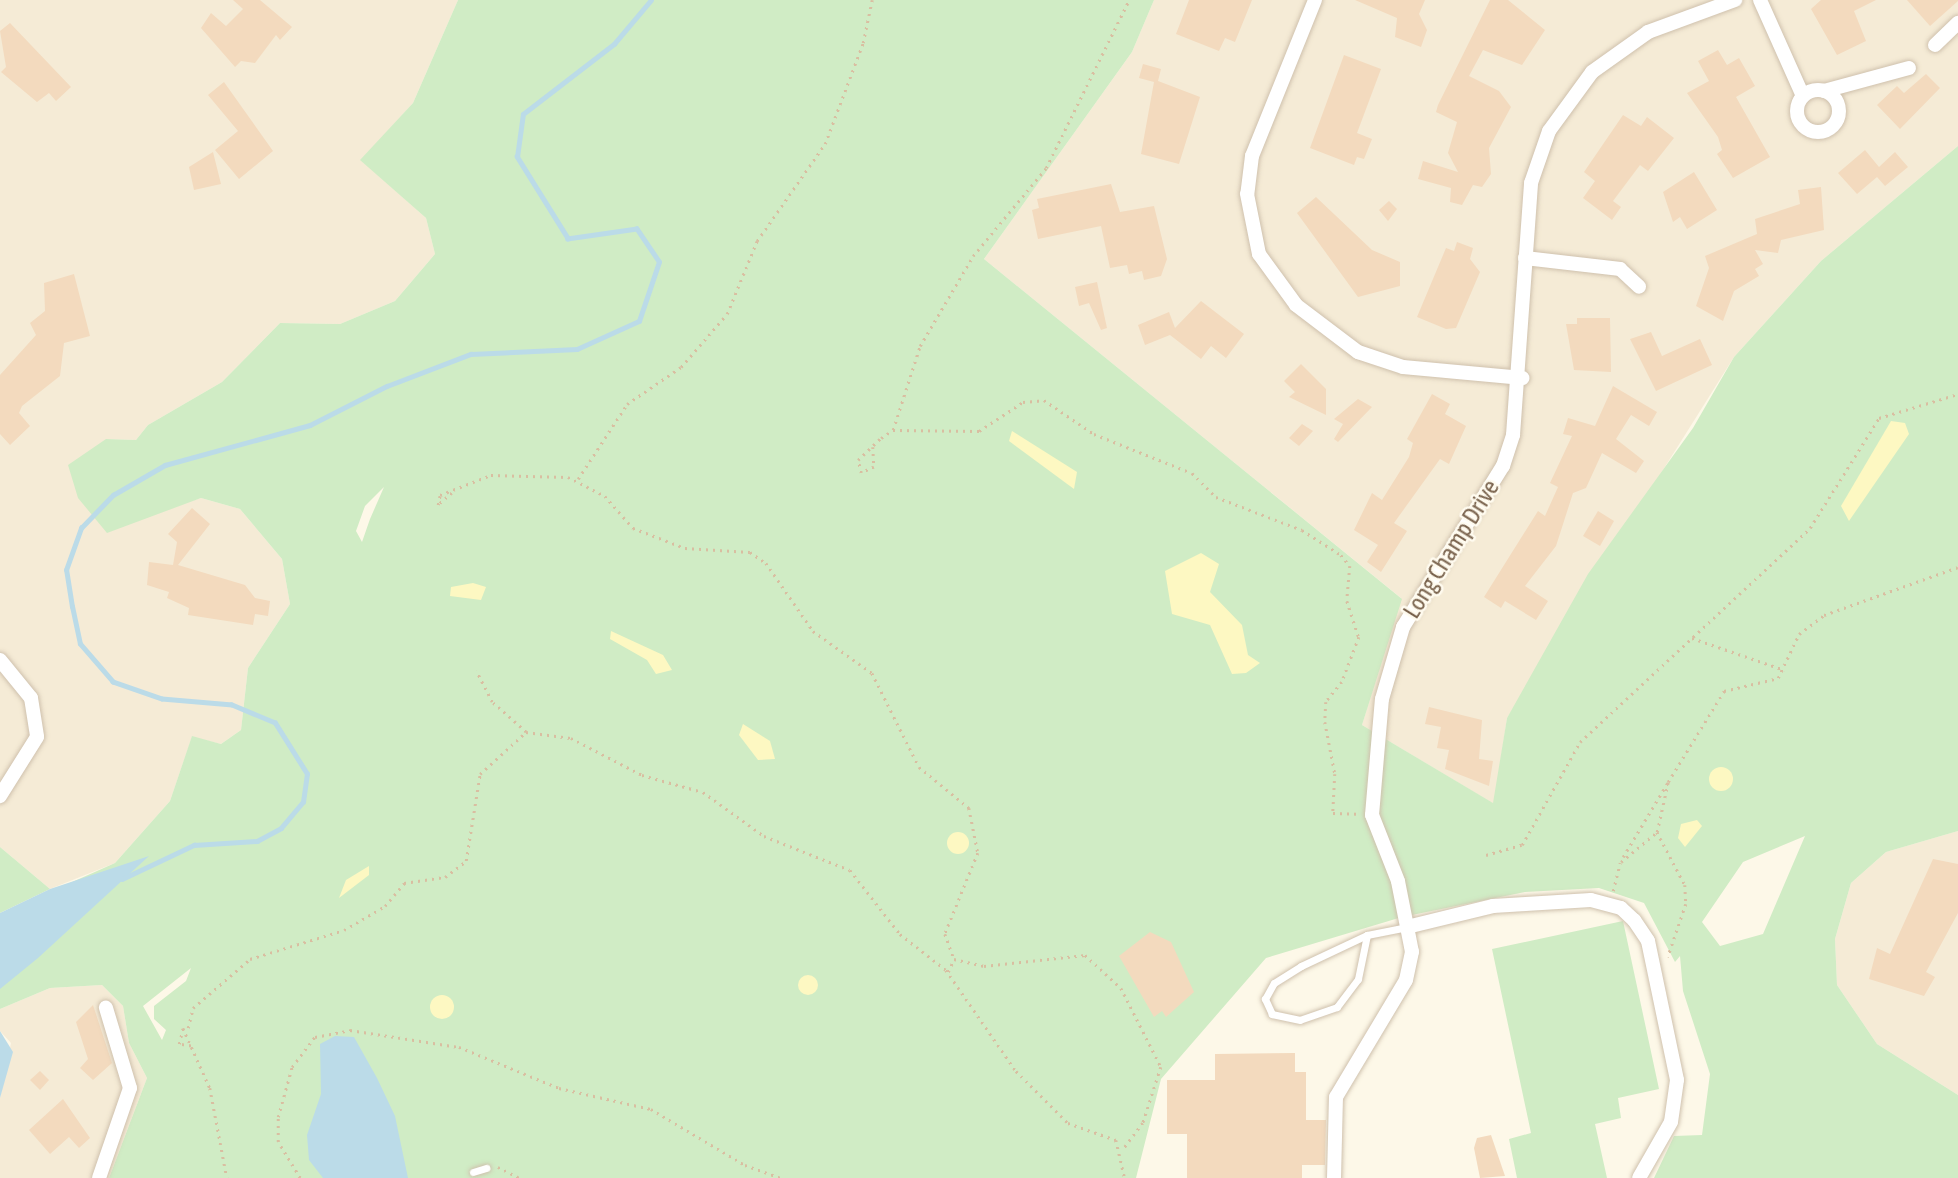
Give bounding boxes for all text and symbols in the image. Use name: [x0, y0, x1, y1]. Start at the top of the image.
street label: Long Champ Drive: [1397, 474, 1505, 624]

